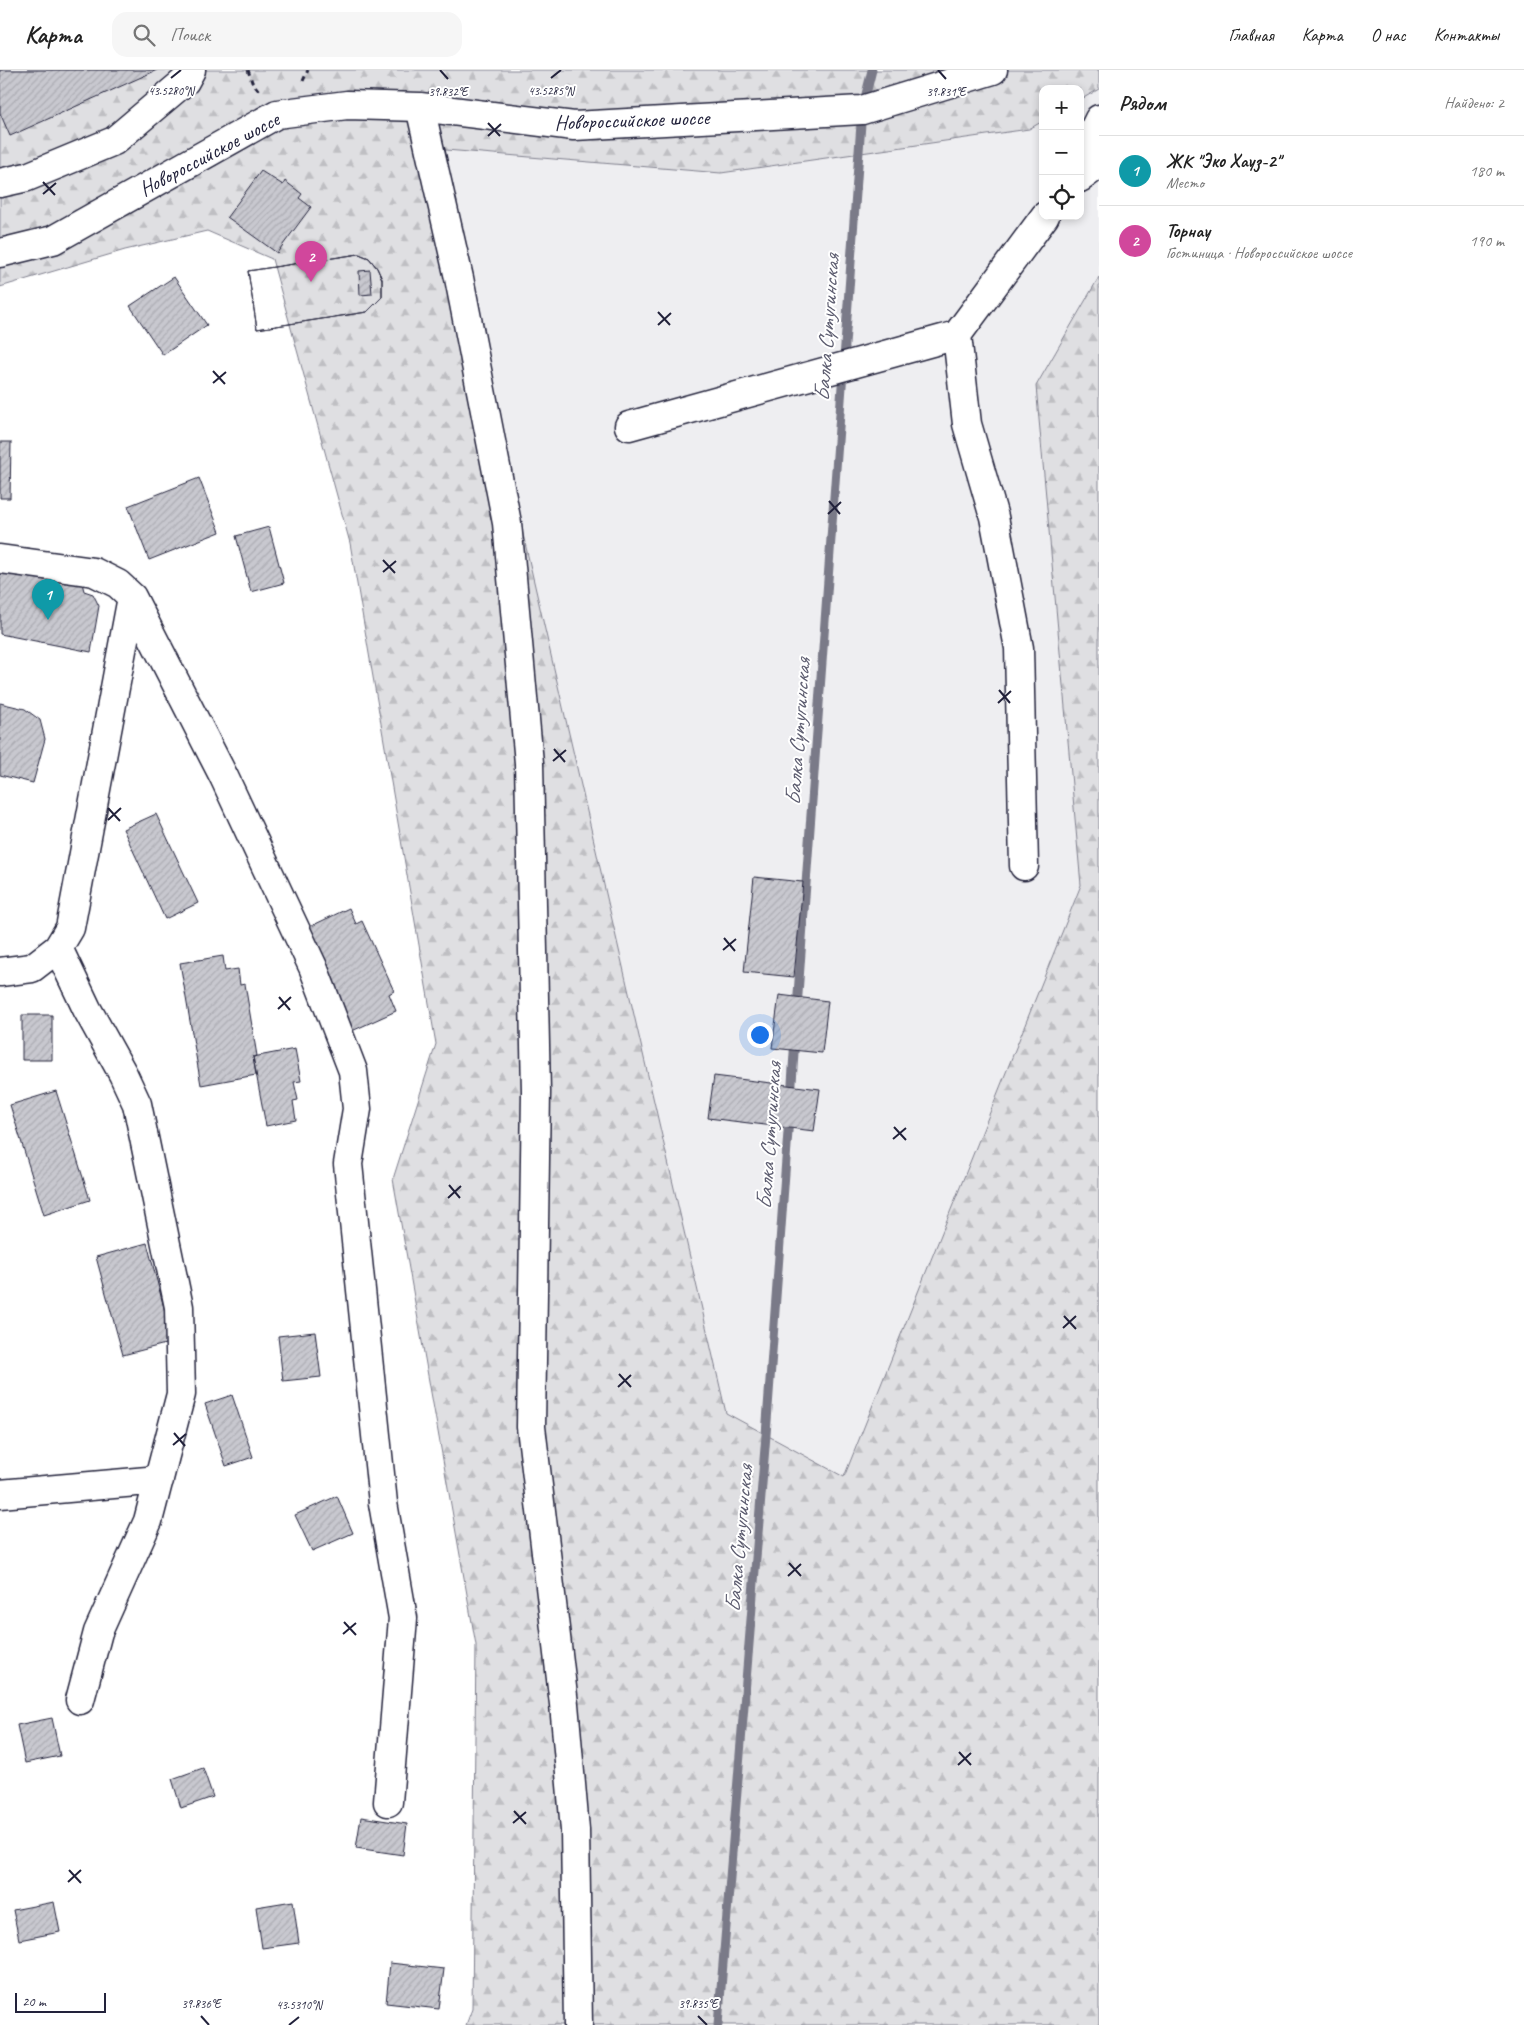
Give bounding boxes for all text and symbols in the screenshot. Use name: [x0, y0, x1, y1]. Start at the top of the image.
search box: [112, 12, 462, 57]
text: Карта: [25, 20, 82, 50]
icon: search: [130, 21, 158, 49]
text: Поиск: [170, 23, 210, 47]
text: Главная: [1229, 24, 1274, 46]
text: Карта: [1302, 24, 1343, 46]
text: О нас: [1371, 24, 1406, 46]
text: Контакты: [1434, 24, 1499, 46]
text: 43.5280°N: [148, 83, 195, 99]
text: 43.5285°N: [528, 83, 575, 99]
text: 39.832°E: [428, 84, 469, 100]
text: 39.831°E: [926, 84, 967, 100]
map controls: [1039, 85, 1084, 220]
button: +: [1039, 85, 1084, 130]
text: Рядом: [1119, 90, 1166, 116]
text: Найдено: 2: [1444, 93, 1504, 113]
street label: Новороссийское шоссе: [554, 104, 712, 136]
street label: Новороссийское шоссе: [135, 105, 285, 202]
button: −: [1039, 130, 1084, 175]
text: ЖК "Эко Хауз-2": [1166, 149, 1280, 173]
text: 1: [1131, 161, 1139, 181]
text: 180 m: [1470, 161, 1504, 181]
text: Место: [1166, 173, 1204, 193]
button: locate: [1039, 175, 1084, 220]
text: Торнау: [1166, 219, 1210, 243]
text: 2: [1131, 231, 1139, 251]
text: 190 m: [1470, 231, 1504, 251]
pin: 2: [295, 241, 327, 282]
text: Гостиница · Новороссийское шоссе: [1166, 243, 1352, 263]
water label: Балка Сутугинская: [808, 250, 846, 403]
pin: 1: [32, 579, 64, 620]
water label: Балка Сутугинская: [779, 654, 817, 807]
your location: [747, 1022, 773, 1048]
water label: Балка Сутугинская: [750, 1058, 788, 1211]
water label: Балка Сутугинская: [719, 1461, 760, 1614]
scale bar: [15, 1990, 106, 2013]
text: 20 m: [22, 1993, 46, 2010]
text: 39.836°E: [181, 1996, 222, 2012]
text: 39.835°E: [678, 1996, 719, 2012]
text: 43.5310°N: [276, 1997, 323, 2013]

